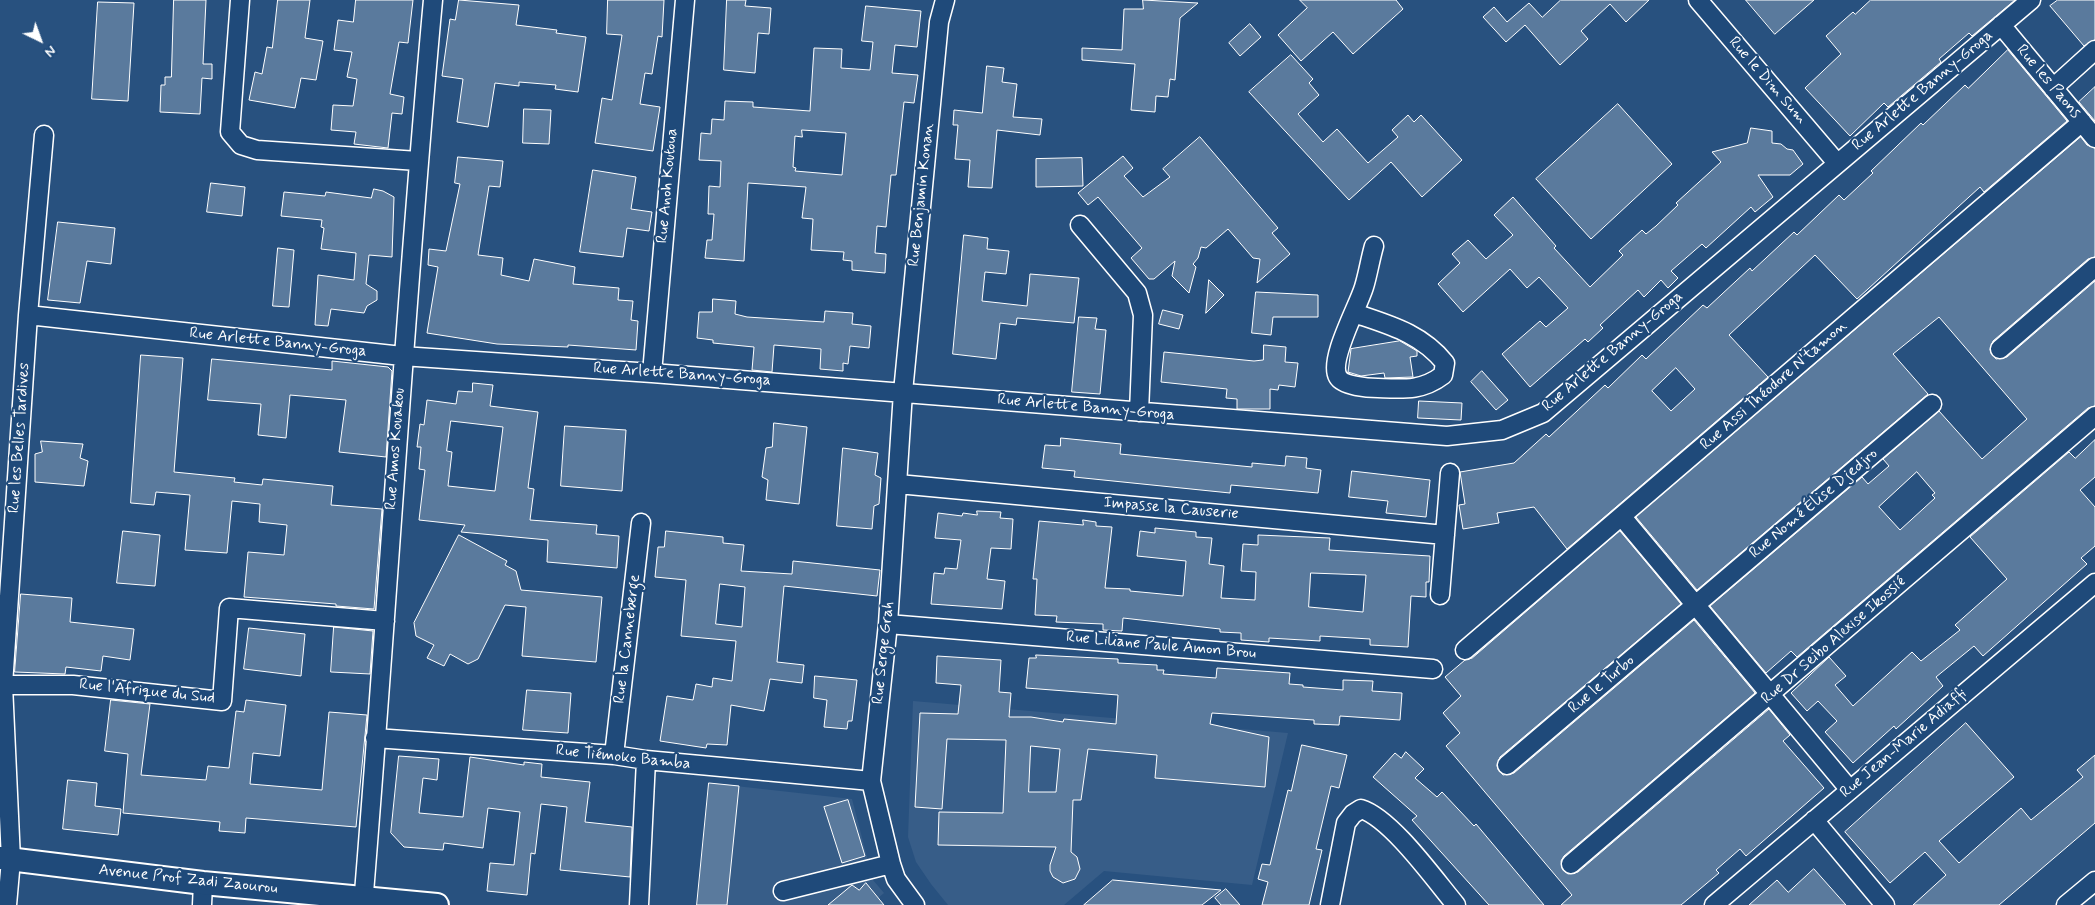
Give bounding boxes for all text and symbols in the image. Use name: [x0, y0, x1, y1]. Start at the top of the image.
north arrow: [15, 15, 65, 65]
street label: Rue Arlette Banny-Groga: [1849, 26, 1997, 156]
street label: Rue le Dim Sum: [1724, 33, 1810, 129]
text: N: [41, 41, 60, 61]
street label: Rue les Paons: [2012, 41, 2084, 123]
street label: Rue Benjamin Konan: [905, 122, 939, 268]
street label: Rue Anoh Koutoua: [653, 128, 683, 244]
street label: Rue Arlette Banny-Groga: [1539, 287, 1687, 417]
street label: Rue Assi Théodore N'tamon: [1697, 317, 1851, 455]
street label: Rue Arlette Banny-Groga: [188, 324, 368, 362]
street label: Rue Arlette Banny-Groga: [592, 359, 772, 391]
street label: Rue les Belles Tardives: [5, 362, 35, 514]
street label: Rue Amos Kouakou: [382, 387, 410, 511]
street label: Rue Arlette Banny-Groga: [996, 391, 1176, 425]
street label: Rue Nomé Élise Djedjro: [1746, 445, 1882, 563]
street label: Impasse la Causerie: [1103, 494, 1239, 524]
street label: Rue la Canneberge: [611, 573, 645, 705]
street label: Rue Dr Seibo Alexise Ikossié: [1758, 573, 1910, 709]
street label: Rue Serge Grah: [869, 601, 899, 705]
street label: Rue Liliane Paule Amon Brou: [1065, 628, 1257, 664]
street label: Rue le Turbo: [1565, 652, 1639, 718]
street label: Rue l'Afrique du Sud: [78, 675, 216, 709]
street label: Rue Jean-Marie Adiaffi: [1837, 685, 1971, 803]
street label: Rue Tiémoko Bamba: [555, 741, 691, 775]
street label: Avenue Prof Zadi Zaourou: [98, 861, 278, 899]

